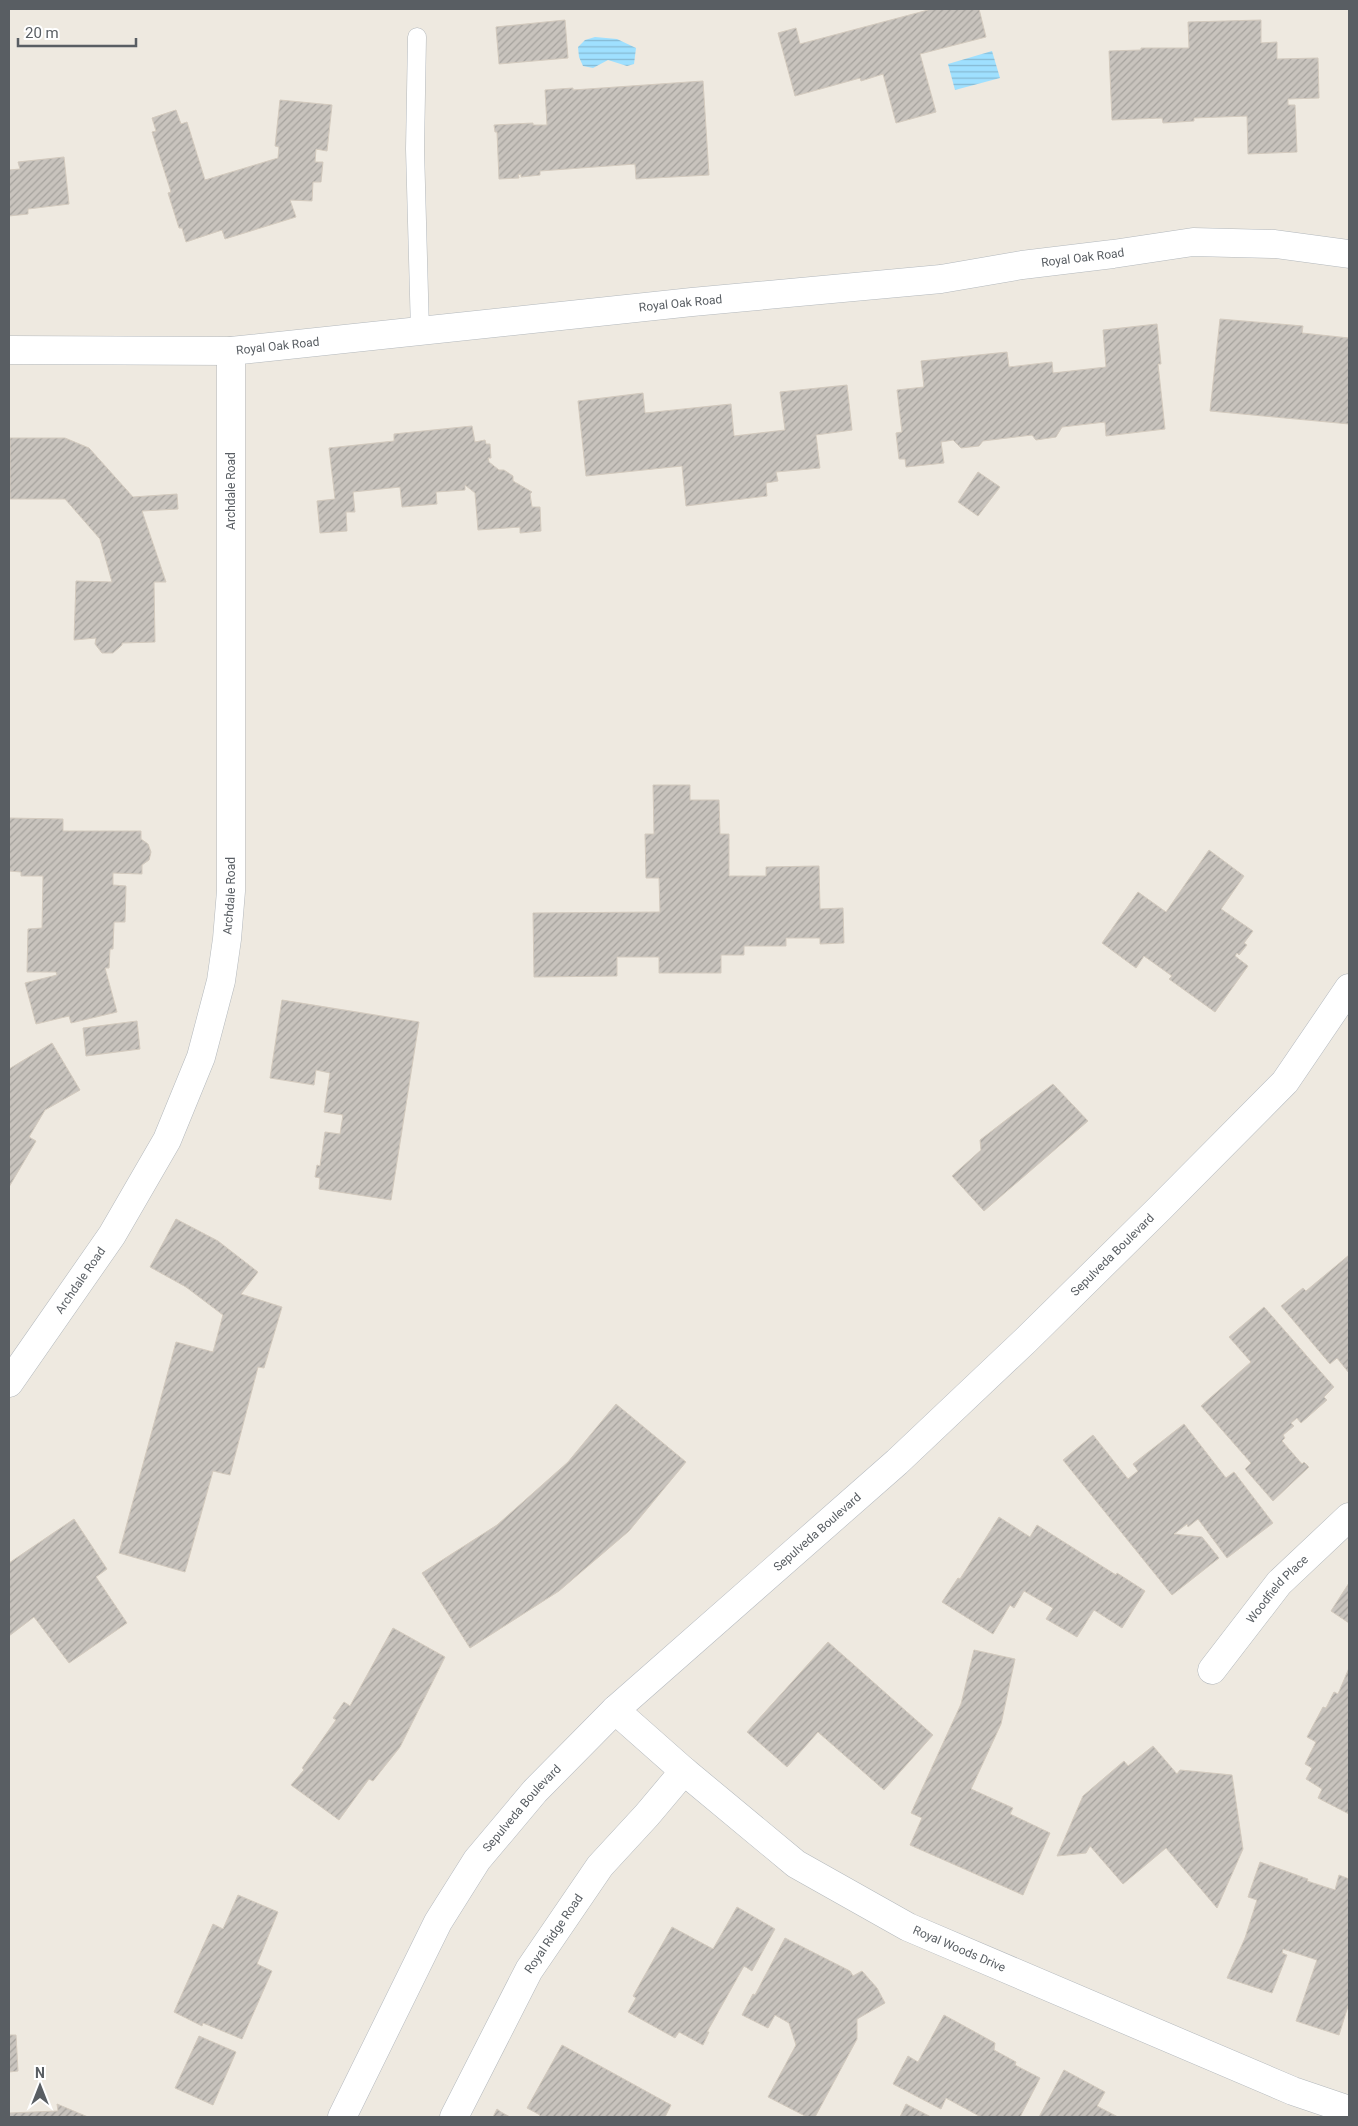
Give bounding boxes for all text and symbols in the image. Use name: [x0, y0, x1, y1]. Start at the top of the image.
scale bar: [18, 15, 135, 47]
text: 20 m: [25, 24, 59, 42]
street label: Royal Oak Road: [1040, 245, 1125, 270]
street label: Royal Oak Road: [638, 292, 723, 315]
street label: Royal Oak Road: [235, 335, 320, 357]
street label: Archdale Road: [224, 452, 238, 530]
street label: Archdale Road: [220, 857, 238, 935]
street label: Sepulveda Boulevard: [1068, 1211, 1157, 1299]
street label: Archdale Road: [52, 1244, 108, 1316]
street label: Sepulveda Boulevard: [771, 1490, 864, 1574]
street label: Woodfield Place: [1244, 1552, 1311, 1626]
street label: Sepulveda Boulevard: [480, 1762, 564, 1855]
street label: Royal Ridge Road: [522, 1891, 586, 1976]
street label: Royal Woods Drive: [911, 1923, 1008, 1975]
north arrow: [15, 2061, 65, 2111]
text: N: [35, 2065, 45, 2081]

